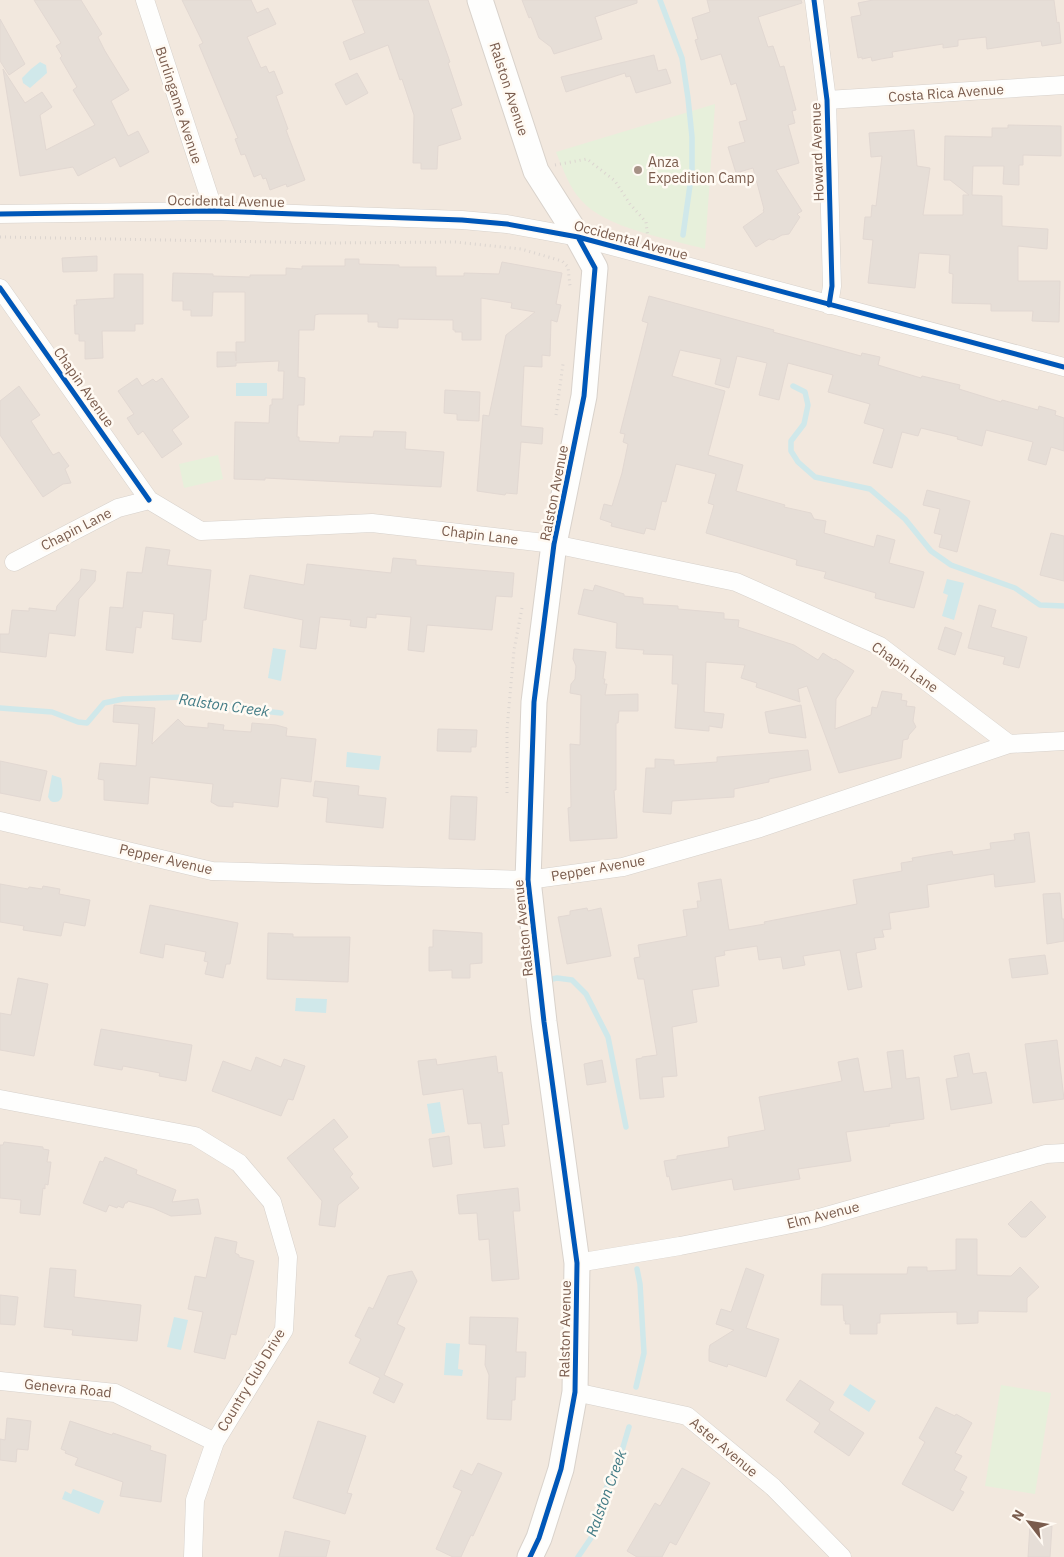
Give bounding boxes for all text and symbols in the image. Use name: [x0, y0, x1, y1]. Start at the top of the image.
street label: Ralston Avenue: [485, 40, 533, 138]
street label: Burlingame Avenue: [152, 44, 207, 166]
street label: Costa Rica Avenue: [888, 80, 1005, 106]
street label: Howard Avenue: [806, 102, 828, 202]
place label: Anza Expedition Camp: [648, 153, 755, 187]
marker: Anza Expedition Camp: [632, 164, 644, 176]
street label: Occidental Avenue: [167, 191, 285, 211]
street label: Occidental Avenue: [572, 216, 690, 264]
street label: Chapin Avenue: [50, 343, 118, 431]
street label: Ralston Avenue: [536, 443, 572, 543]
street label: Chapin Lane: [38, 503, 115, 555]
street label: Chapin Lane: [441, 521, 520, 549]
street label: Chapin Lane: [868, 638, 942, 697]
water label: Ralston Creek: [178, 689, 271, 721]
street label: Pepper Avenue: [118, 840, 215, 879]
street label: Pepper Avenue: [550, 851, 647, 885]
street label: Ralston Avenue: [509, 878, 537, 977]
street label: Elm Avenue: [785, 1197, 861, 1233]
street label: Ralston Avenue: [555, 1280, 575, 1378]
street label: Country Club Drive: [213, 1325, 289, 1435]
street label: Genevra Road: [23, 1374, 113, 1402]
street label: Aster Avenue: [686, 1413, 762, 1481]
water label: Ralston Creek: [582, 1447, 631, 1539]
north arrow: [1004, 1497, 1054, 1547]
text: N: [1008, 1506, 1028, 1524]

